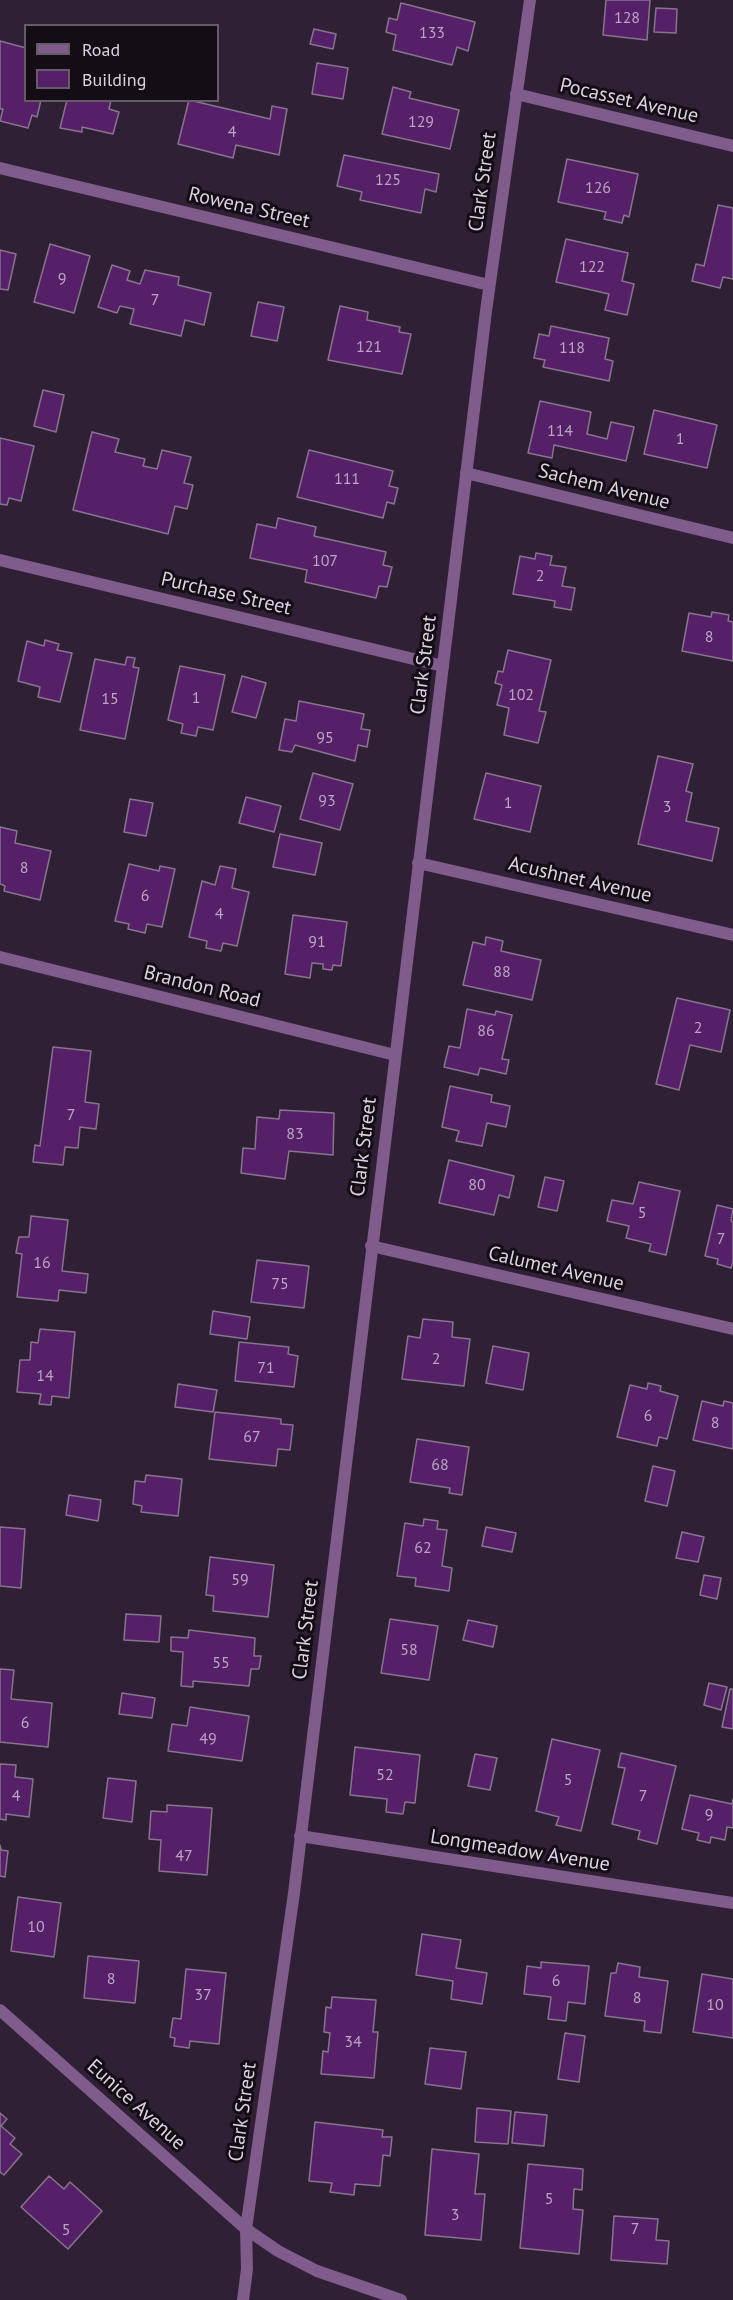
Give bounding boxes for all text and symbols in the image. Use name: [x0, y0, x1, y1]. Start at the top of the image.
house number: 128: [614, 8, 640, 28]
house number: 133: [419, 23, 445, 43]
legend: [24, 24, 219, 102]
text: Road: [82, 38, 120, 61]
text: Building: [82, 68, 146, 91]
street label: Pocasset Avenue: [557, 73, 701, 129]
house number: 129: [408, 112, 434, 132]
house number: 4: [228, 122, 236, 142]
street label: Clark Street: [464, 131, 502, 233]
house number: 125: [375, 170, 401, 190]
house number: 126: [585, 178, 611, 198]
street label: Rowena Street: [186, 182, 312, 234]
house number: 122: [579, 257, 605, 277]
house number: 9: [58, 269, 66, 289]
house number: 7: [151, 290, 159, 310]
house number: 121: [356, 337, 382, 357]
house number: 118: [559, 338, 585, 358]
house number: 114: [547, 421, 573, 441]
house number: 1: [676, 429, 684, 449]
street label: Sachem Avenue: [536, 459, 672, 515]
house number: 111: [334, 469, 360, 489]
house number: 107: [312, 551, 338, 571]
house number: 2: [536, 566, 544, 586]
street label: Purchase Street: [159, 567, 293, 621]
street label: Clark Street: [406, 614, 442, 716]
house number: 8: [705, 627, 713, 647]
house number: 102: [508, 685, 534, 705]
house number: 1: [192, 688, 200, 708]
house number: 15: [101, 689, 119, 709]
house number: 95: [316, 728, 334, 748]
house number: 93: [318, 791, 336, 811]
house number: 1: [504, 793, 512, 813]
house number: 3: [663, 797, 671, 817]
street label: Acushnet Avenue: [506, 852, 654, 908]
house number: 8: [20, 858, 28, 878]
house number: 6: [141, 886, 149, 906]
house number: 4: [215, 904, 223, 924]
house number: 91: [308, 932, 326, 952]
street label: Brandon Road: [141, 961, 263, 1013]
house number: 88: [493, 962, 511, 982]
house number: 2: [694, 1018, 702, 1038]
house number: 86: [477, 1021, 495, 1041]
street label: Clark Street: [346, 1096, 382, 1198]
house number: 7: [67, 1105, 75, 1125]
house number: 83: [286, 1124, 304, 1144]
house number: 80: [468, 1175, 486, 1195]
house number: 5: [638, 1203, 646, 1223]
house number: 7: [717, 1229, 725, 1249]
street label: Calumet Avenue: [486, 1242, 626, 1296]
house number: 16: [33, 1253, 51, 1273]
house number: 75: [271, 1274, 289, 1294]
house number: 2: [432, 1349, 440, 1369]
house number: 71: [257, 1358, 275, 1378]
house number: 14: [36, 1366, 54, 1386]
house number: 6: [644, 1406, 652, 1426]
house number: 8: [711, 1413, 719, 1433]
house number: 67: [243, 1427, 261, 1447]
house number: 68: [431, 1455, 449, 1475]
house number: 62: [414, 1538, 432, 1558]
house number: 59: [231, 1570, 249, 1590]
street label: Clark Street: [288, 1579, 324, 1681]
house number: 58: [400, 1640, 418, 1660]
house number: 55: [212, 1653, 230, 1673]
house number: 6: [21, 1713, 29, 1733]
house number: 49: [199, 1729, 217, 1749]
house number: 52: [376, 1765, 394, 1785]
house number: 5: [564, 1770, 572, 1790]
house number: 4: [12, 1786, 20, 1806]
house number: 7: [639, 1786, 647, 1806]
house number: 9: [705, 1805, 713, 1825]
street label: Longmeadow Avenue: [428, 1825, 612, 1877]
house number: 47: [175, 1846, 193, 1866]
house number: 10: [27, 1917, 45, 1937]
house number: 8: [107, 1969, 115, 1989]
house number: 6: [552, 1971, 560, 1991]
house number: 37: [194, 1985, 212, 2005]
house number: 8: [633, 1988, 641, 2008]
house number: 10: [706, 1995, 724, 2015]
house number: 34: [344, 2032, 362, 2052]
street label: Eunice Avenue: [82, 2054, 190, 2156]
street label: Clark Street: [224, 2061, 262, 2163]
house number: 5: [545, 2189, 553, 2209]
house number: 3: [451, 2205, 459, 2225]
house number: 7: [631, 2219, 639, 2239]
house number: 5: [62, 2220, 70, 2240]

